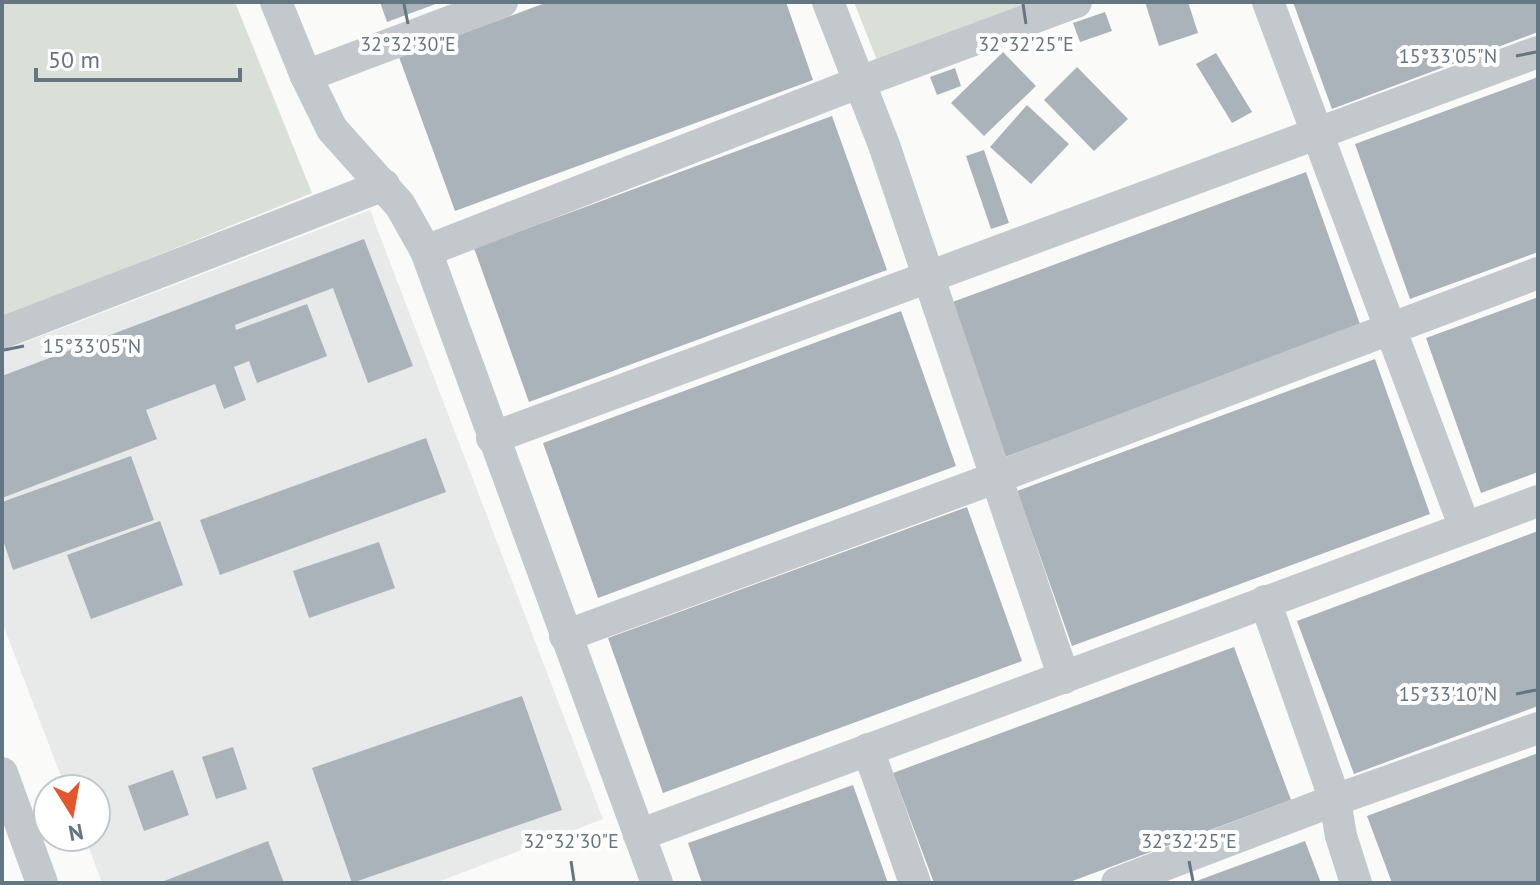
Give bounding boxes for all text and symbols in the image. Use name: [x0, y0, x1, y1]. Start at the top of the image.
text: 32°32'30"E: [360, 31, 456, 57]
text: 32°32'25"E: [978, 31, 1074, 57]
scale bar: [36, 32, 240, 82]
text: 15°33'05"N: [1399, 43, 1497, 69]
text: 50 m: [48, 44, 100, 75]
text: 15°33'05"N: [43, 333, 141, 359]
text: 15°33'10"N: [1399, 681, 1497, 707]
north arrow: [32, 773, 112, 853]
text: N: [66, 818, 86, 848]
text: 32°32'30"E: [523, 828, 619, 854]
text: 32°32'25"E: [1141, 828, 1237, 854]

